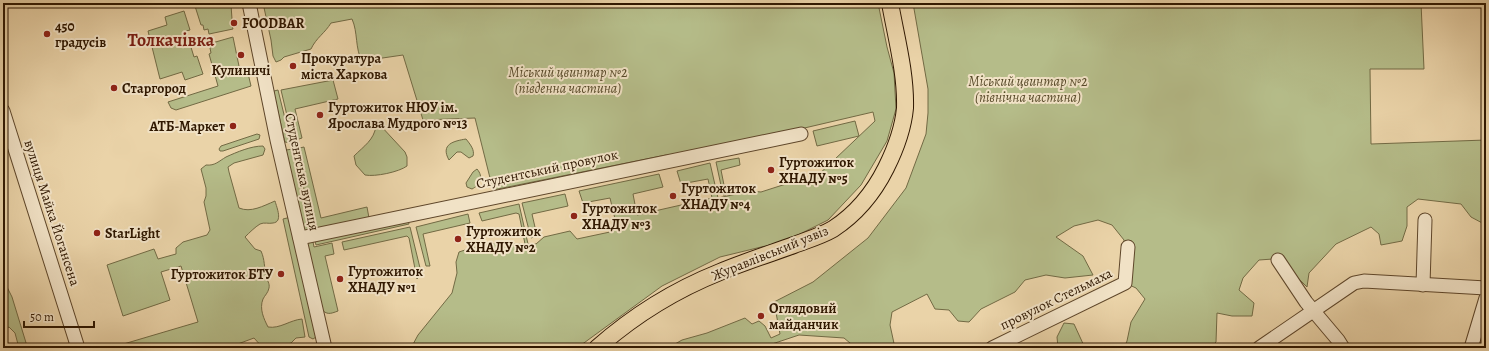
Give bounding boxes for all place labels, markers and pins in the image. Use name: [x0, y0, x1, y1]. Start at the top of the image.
place label: FOODBAR: [242, 14, 304, 33]
place label: 450 градусів: [55, 17, 106, 52]
marker: FOODBAR: [229, 18, 239, 28]
marker: 450 градусів: [42, 29, 52, 39]
place label: Прокуратура міста Харкова: [301, 49, 388, 84]
marker: Кулиничі: [236, 50, 246, 60]
place label: Кулиничі: [212, 61, 270, 80]
marker: Прокуратура міста Харкова: [288, 61, 298, 71]
place label: Старгород: [122, 79, 186, 98]
marker: Старгород: [109, 83, 119, 93]
place label: Гуртожиток НЮУ ім. Ярослава Мудрого №13: [328, 98, 468, 133]
marker: Гуртожиток НЮУ ім. Ярослава Мудрого №13: [315, 110, 325, 120]
place label: АТБ-Маркет: [148, 117, 226, 136]
marker: АТБ-Маркет: [228, 121, 238, 131]
place label: Гуртожиток ХНАДУ №5: [779, 153, 854, 188]
marker: Гуртожиток ХНАДУ №5: [766, 165, 776, 175]
place label: Гуртожиток ХНАДУ №4: [681, 179, 756, 214]
marker: Гуртожиток ХНАДУ №4: [668, 191, 678, 201]
place label: Гуртожиток ХНАДУ №3: [582, 199, 657, 234]
marker: Гуртожиток ХНАДУ №3: [569, 211, 579, 221]
place label: Гуртожиток ХНАДУ №2: [466, 222, 541, 257]
place label: StarLight: [105, 224, 160, 243]
marker: StarLight: [92, 228, 102, 238]
marker: Гуртожиток ХНАДУ №2: [453, 234, 463, 244]
place label: Гуртожиток ХНАДУ №1: [348, 262, 423, 297]
place label: Гуртожиток БТУ: [171, 265, 274, 284]
marker: Гуртожиток БТУ: [276, 269, 286, 279]
marker: Гуртожиток ХНАДУ №1: [335, 274, 345, 284]
place label: Оглядовий майданчик: [769, 299, 839, 334]
marker: Оглядовий майданчик: [756, 311, 766, 321]

